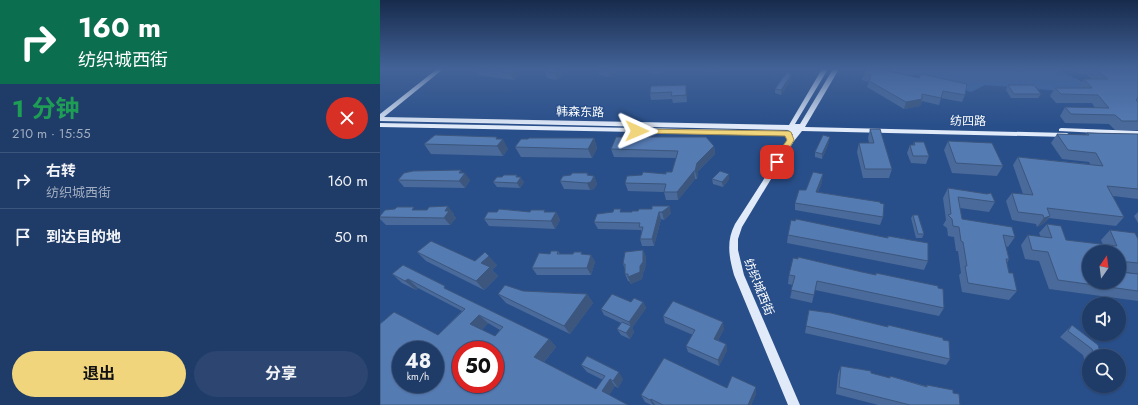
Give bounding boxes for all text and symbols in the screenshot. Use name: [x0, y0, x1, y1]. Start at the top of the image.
text: 160 m: [78, 7, 161, 48]
icon: right: [12, 16, 64, 68]
text: 纺织城西街: [78, 47, 168, 73]
text: 1 分钟: [12, 91, 79, 126]
button: close: [326, 97, 368, 139]
street label: 韩森东路: [556, 103, 604, 121]
position arrow: [616, 110, 658, 152]
street label: 纺四路: [950, 112, 986, 130]
text: 210 m · 15:55: [12, 124, 91, 143]
pin: [760, 145, 794, 179]
icon: arrive: [766, 151, 788, 173]
text: 右转: [46, 160, 76, 182]
icon: right: [12, 170, 34, 192]
text: 160 m: [327, 170, 368, 192]
text: 纺织城西街: [46, 183, 111, 202]
icon: arrive: [12, 226, 34, 248]
text: 到达目的地: [46, 226, 121, 248]
text: 50 m: [334, 226, 368, 248]
north arrow: [1082, 245, 1126, 289]
map controls: [1082, 245, 1126, 393]
street label: 纺织城西街: [739, 256, 779, 318]
button: sound: [1082, 297, 1126, 341]
speed limit sign: 50: [452, 341, 504, 393]
text: 48: [405, 347, 431, 376]
button: search: [1082, 349, 1126, 393]
button: 退出: [12, 351, 186, 397]
button: 分享: [194, 351, 368, 397]
text: km/h: [407, 369, 429, 384]

